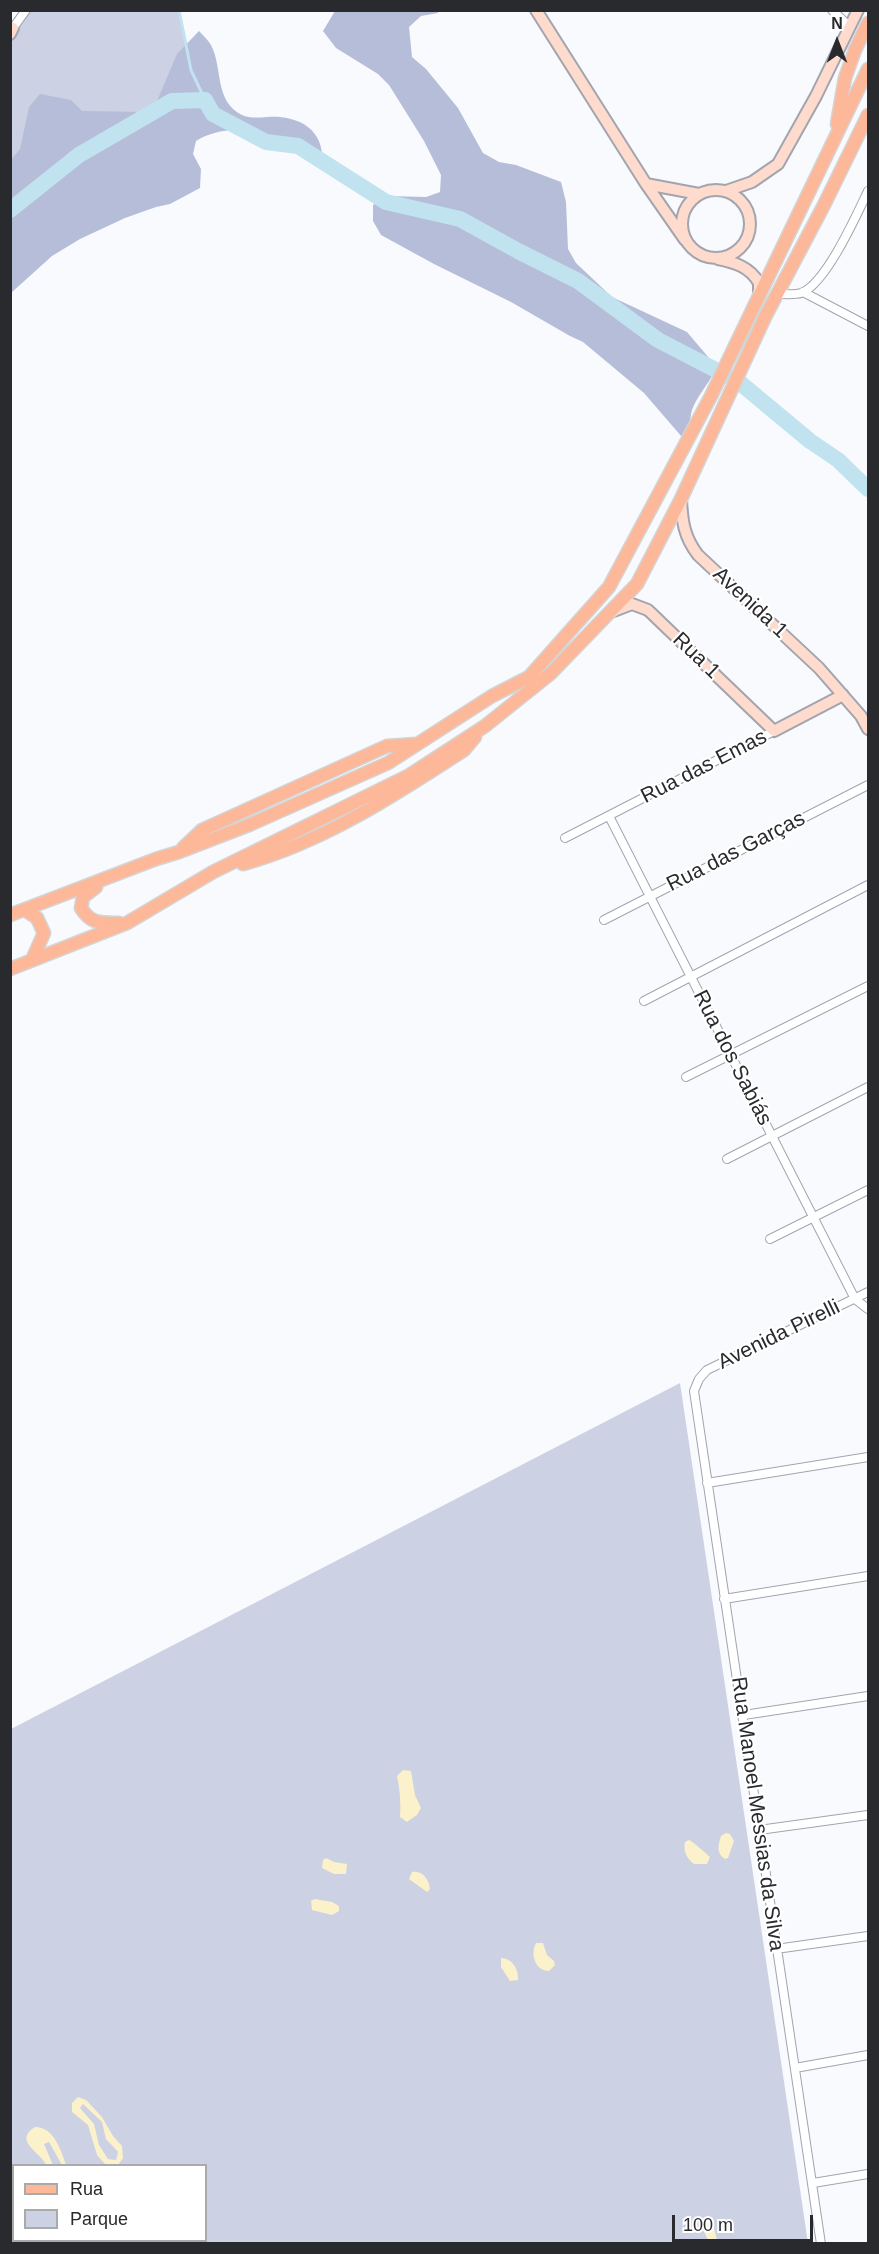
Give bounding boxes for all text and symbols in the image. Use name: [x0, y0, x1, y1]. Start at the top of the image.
north arrow: [807, 12, 867, 72]
text: N: [831, 15, 843, 32]
street label: Avenida 1: [707, 562, 793, 644]
street label: Rua 1: [667, 627, 725, 685]
street label: Rua das Emas: [637, 725, 771, 809]
street label: Rua das Garças: [663, 806, 809, 898]
street label: Rua dos Sabiás: [687, 986, 777, 1130]
street label: Avenida Pirelli: [714, 1295, 844, 1375]
street label: Rua Manoel Messias da Silva: [725, 1675, 789, 1953]
legend: [12, 2164, 207, 2242]
text: Rua: [70, 2179, 103, 2199]
scale bar: [675, 2203, 816, 2241]
text: Parque: [70, 2209, 128, 2229]
text: 100 m: [683, 2215, 733, 2235]

